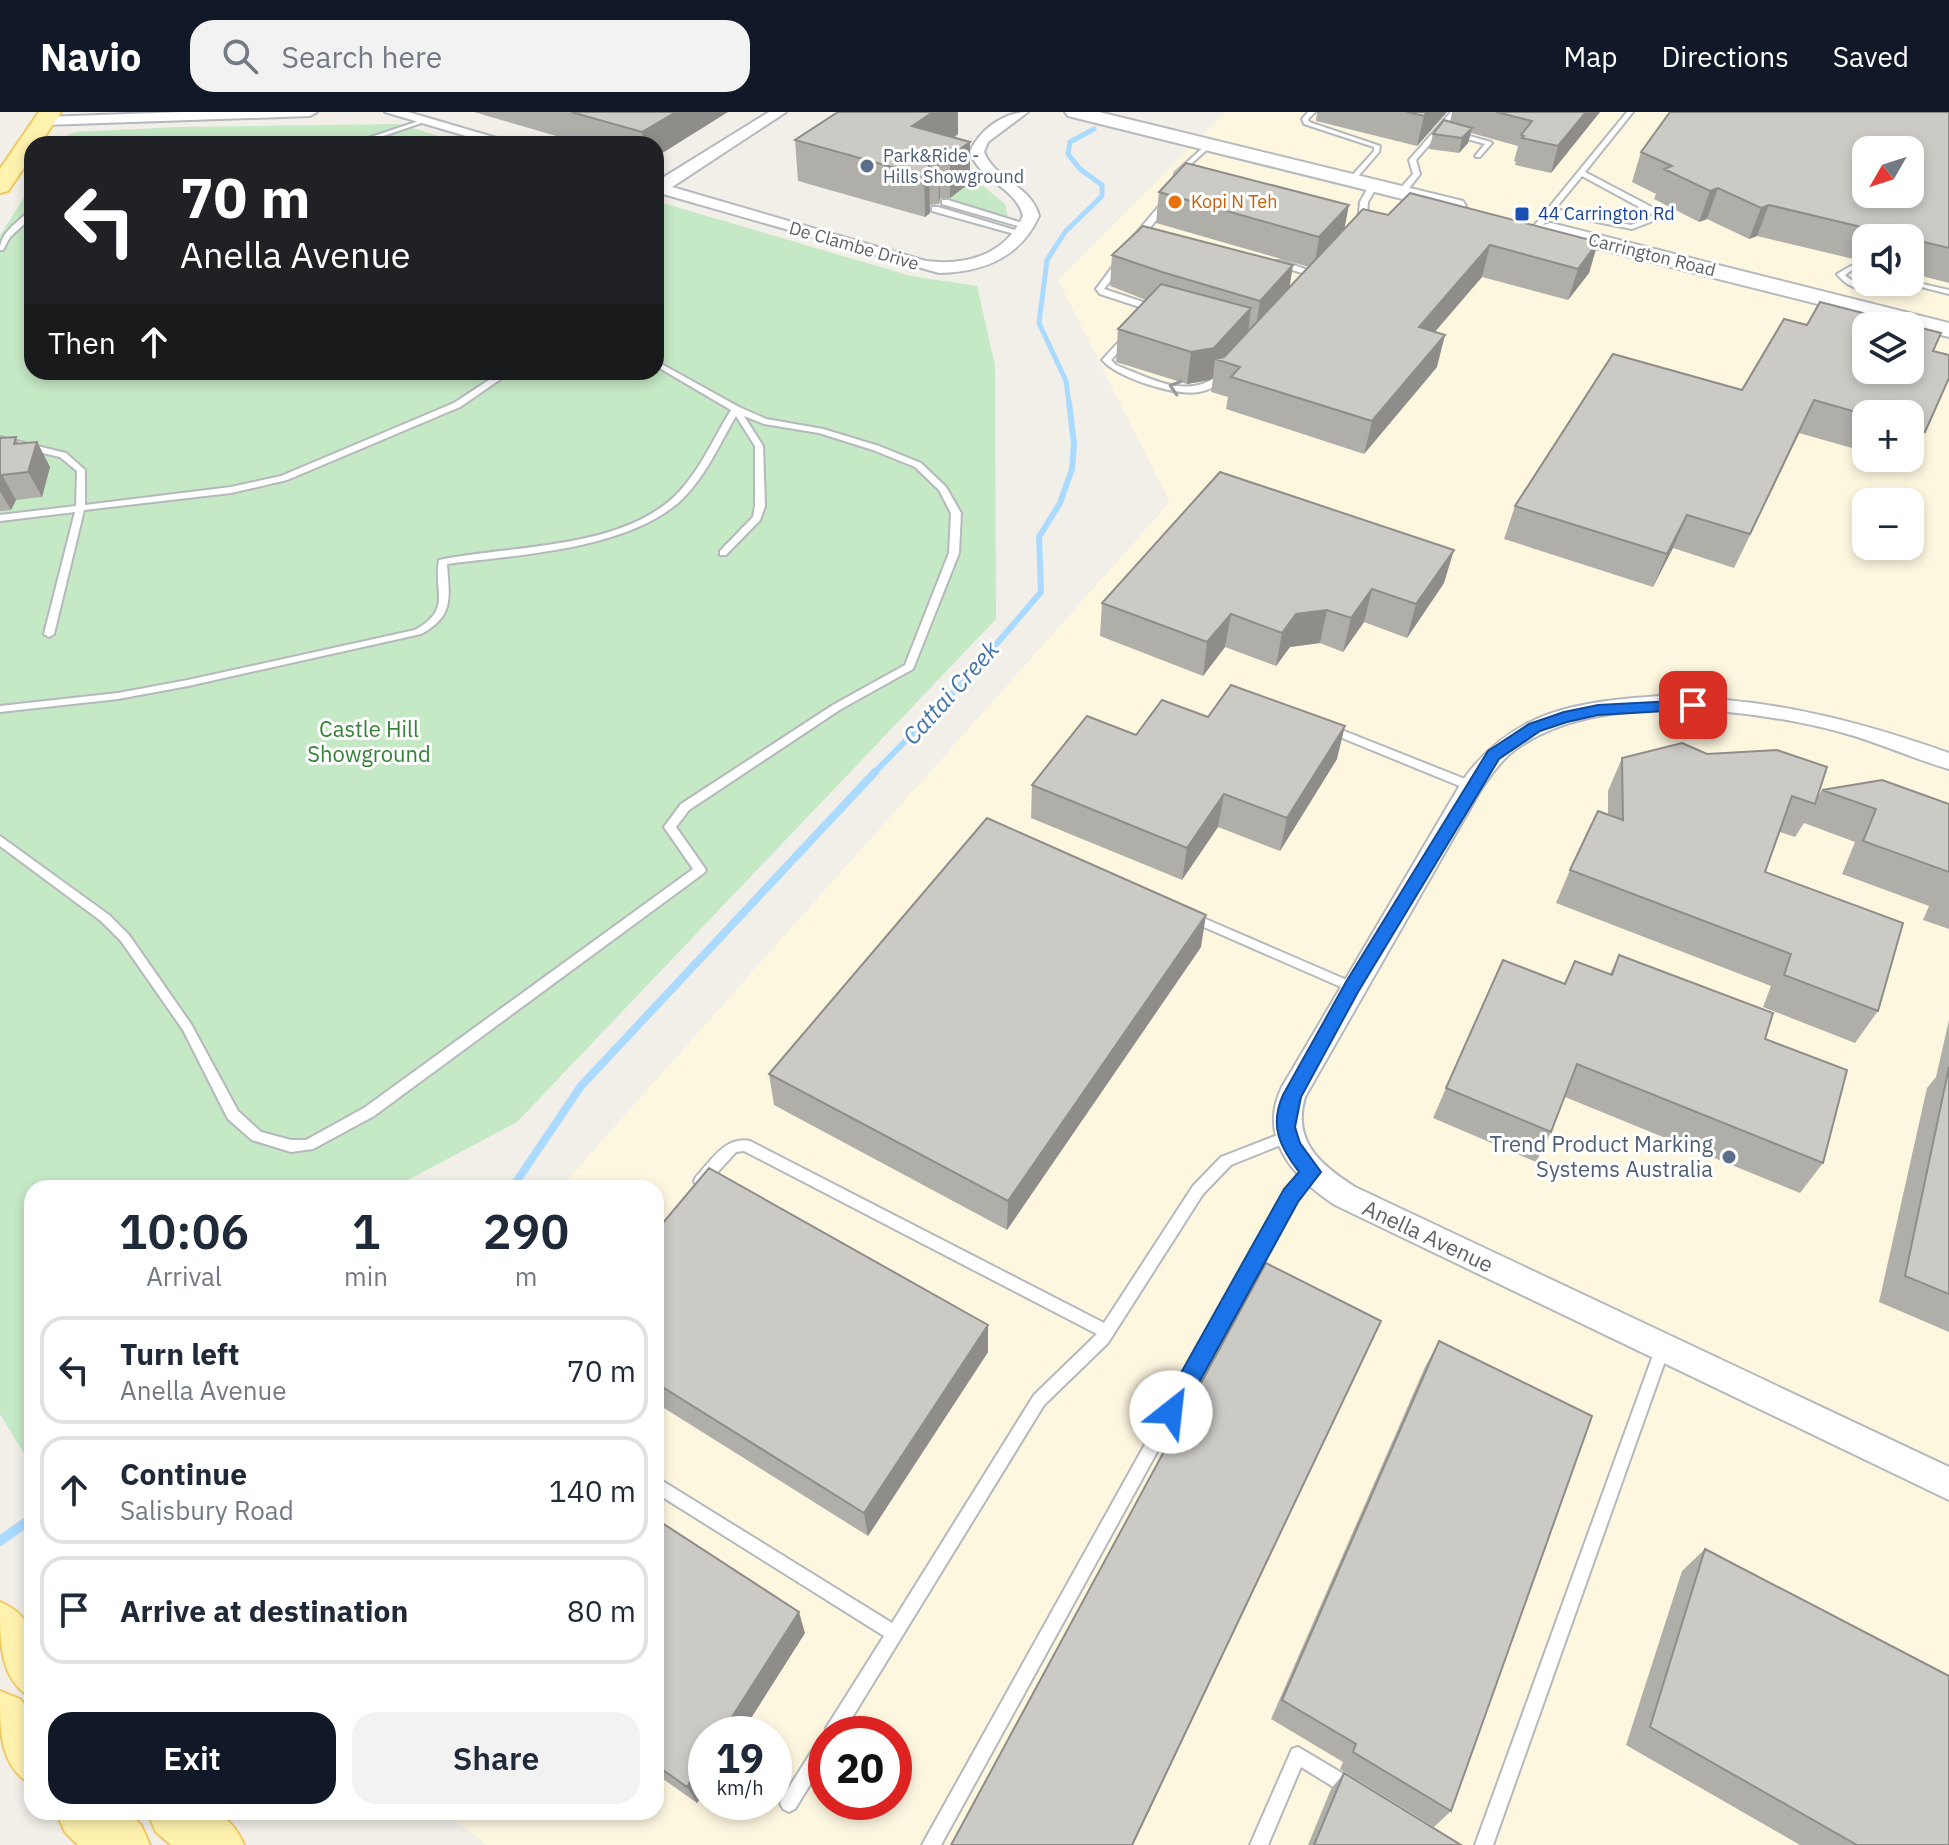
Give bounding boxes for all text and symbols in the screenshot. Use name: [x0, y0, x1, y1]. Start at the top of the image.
search box: [190, 20, 750, 92]
text: Navio: [40, 32, 142, 81]
icon: search: [218, 34, 262, 78]
text: Search here: [282, 37, 442, 76]
text: Map: [1563, 38, 1617, 75]
text: Directions: [1661, 38, 1789, 75]
text: Saved: [1833, 38, 1909, 75]
north arrow: [1852, 136, 1924, 208]
map controls: [1852, 136, 1924, 560]
place label: Park&Ride - Hills Showground: [883, 144, 1024, 188]
marker: Park&Ride - Hills Showground: [858, 157, 876, 175]
text: 70 m: [180, 161, 310, 233]
icon: left: [48, 168, 152, 272]
place label: Kopi N Teh: [1191, 190, 1277, 213]
marker: Kopi N Teh: [1166, 193, 1184, 211]
place label: 44 Carrington Rd: [1538, 202, 1675, 225]
marker: 44 Carrington Rd: [1513, 205, 1531, 223]
street label: De Clambe Drive: [787, 216, 922, 275]
button: sound: [1852, 224, 1924, 296]
street label: Carrington Road: [1586, 228, 1718, 281]
text: Anella Avenue: [180, 231, 411, 278]
button: layers: [1852, 312, 1924, 384]
icon: ahead: [132, 320, 176, 364]
text: Then: [48, 323, 116, 362]
one-way arrow: [1168, 380, 1182, 396]
button: +: [1852, 400, 1924, 472]
button: −: [1852, 488, 1924, 560]
water label: Cattai Creek: [895, 633, 1006, 751]
pin: [1659, 671, 1727, 739]
icon: arrive: [1671, 683, 1715, 727]
park label: Castle Hill Showground: [307, 714, 431, 768]
place label: Trend Product Marking Systems Australia: [1489, 1129, 1713, 1183]
marker: Trend Product Marking Systems Australia: [1720, 1148, 1738, 1166]
street label: Anella Avenue: [1358, 1193, 1498, 1278]
text: 10:06: [119, 1200, 249, 1262]
text: 1: [352, 1200, 380, 1262]
text: 290: [483, 1200, 569, 1262]
text: Arrival: [146, 1259, 222, 1293]
text: min: [344, 1259, 388, 1293]
text: m: [515, 1259, 537, 1293]
text: Turn left: [120, 1334, 239, 1373]
icon: left: [52, 1348, 96, 1392]
text: 70 m: [567, 1351, 636, 1390]
position arrow: [1129, 1370, 1213, 1454]
text: Anella Avenue: [120, 1373, 287, 1407]
text: Continue: [120, 1454, 247, 1493]
icon: ahead: [52, 1468, 96, 1512]
text: 140 m: [549, 1471, 636, 1510]
text: Salisbury Road: [120, 1493, 294, 1527]
icon: arrive: [52, 1588, 96, 1632]
text: Arrive at destination: [120, 1591, 408, 1630]
text: 80 m: [567, 1591, 636, 1630]
button: Exit: [48, 1712, 336, 1804]
button: Share: [352, 1712, 640, 1804]
speed limit sign: 20: [808, 1716, 912, 1820]
text: 19: [716, 1732, 764, 1784]
text: km/h: [716, 1774, 764, 1801]

